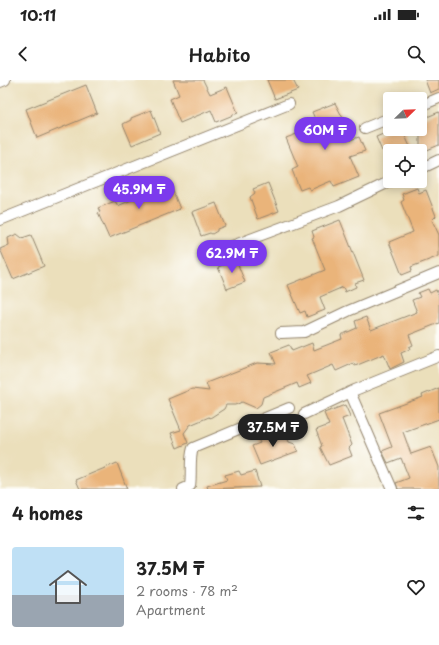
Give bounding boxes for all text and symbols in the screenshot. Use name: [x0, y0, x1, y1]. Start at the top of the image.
text: 10:11: [20, 3, 56, 26]
text: Habito: [189, 41, 250, 68]
icon: back: [12, 43, 34, 65]
icon: search: [405, 43, 427, 65]
north arrow: [383, 92, 427, 136]
map controls: [383, 92, 427, 188]
pin: 60M ₸: [297, 117, 353, 151]
text: 60M ₸: [303, 120, 347, 139]
button: locate: [383, 144, 427, 188]
pin: 45.9M ₸: [102, 176, 176, 210]
text: 45.9M ₸: [113, 179, 165, 198]
pin: 62.9M ₸: [195, 240, 269, 274]
text: 62.9M ₸: [206, 243, 258, 262]
pin: 37.5M ₸: [236, 414, 310, 448]
text: 37.5M ₸: [247, 417, 299, 436]
text: 4 homes: [12, 500, 83, 526]
icon: filters: [405, 502, 427, 524]
text: 37.5M ₸: [136, 555, 204, 581]
icon: home: [44, 563, 92, 611]
icon: heart: [405, 576, 427, 598]
text: 2 rooms · 78 m²: [136, 581, 238, 600]
text: Apartment: [136, 600, 205, 619]

